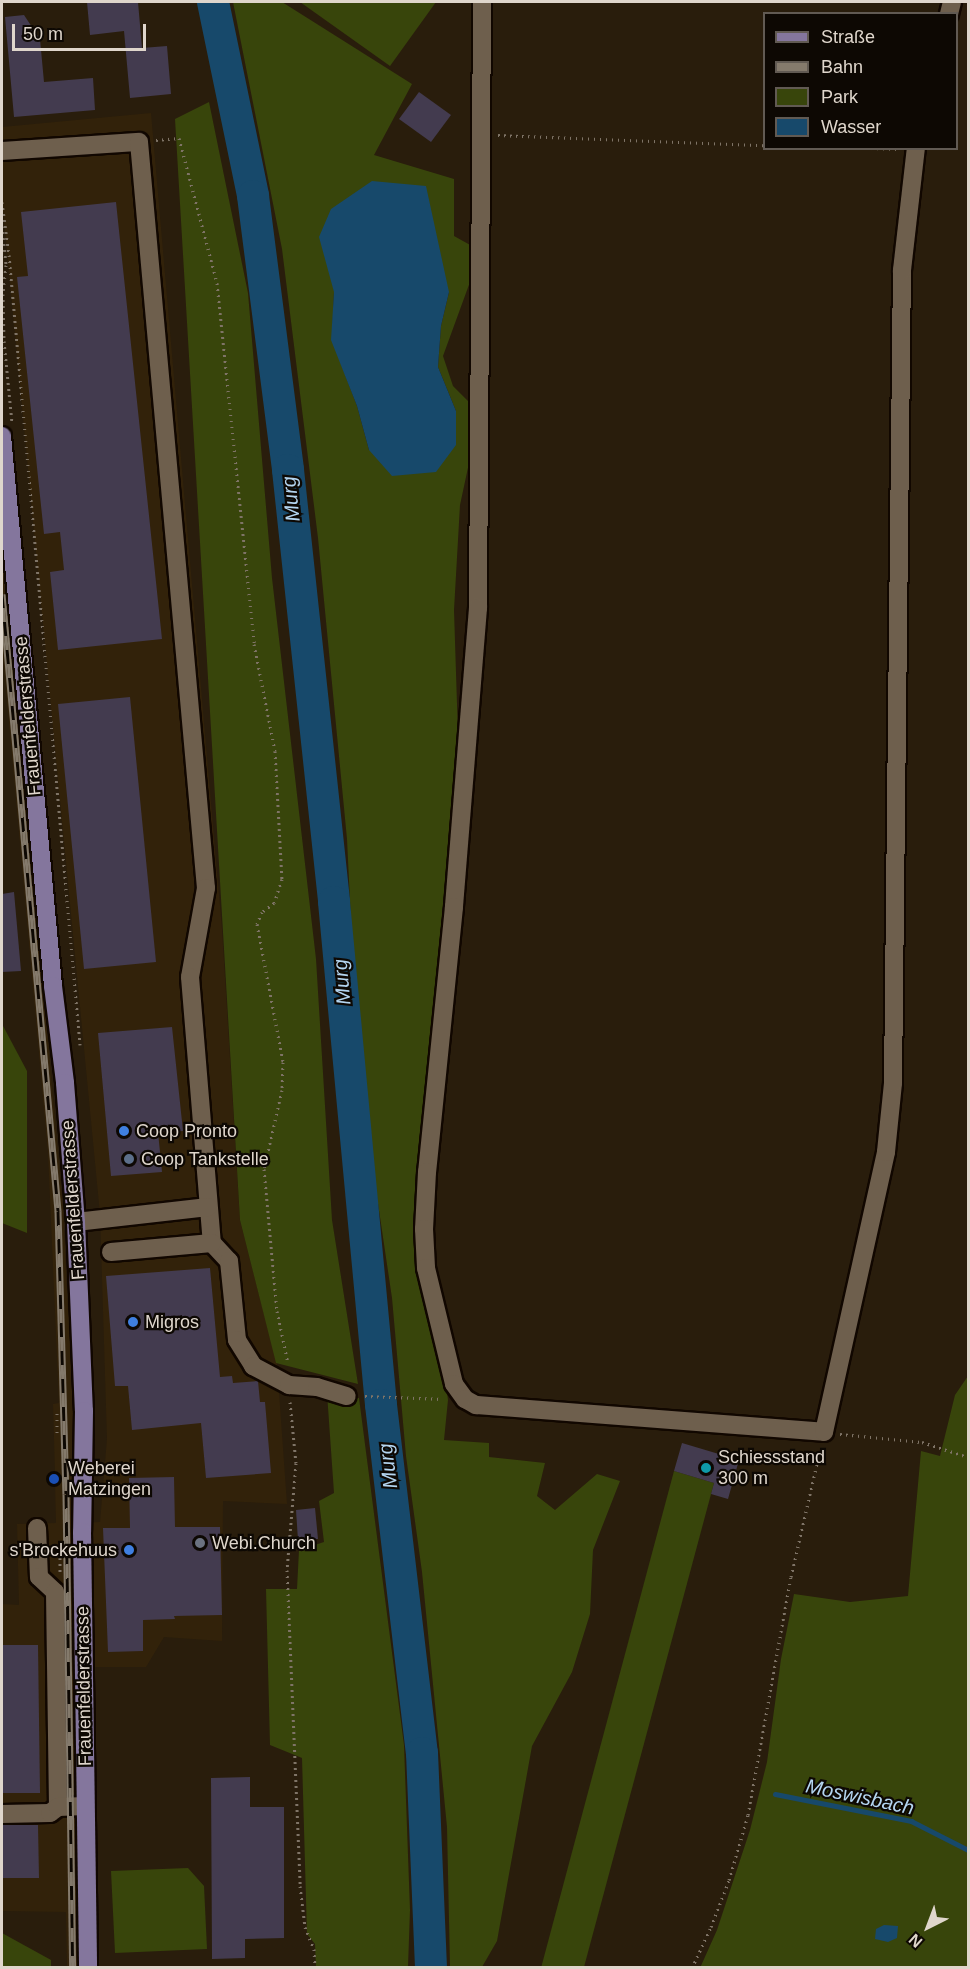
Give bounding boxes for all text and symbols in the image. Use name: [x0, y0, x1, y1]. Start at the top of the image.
scale bar: [15, 12, 148, 50]
legend: [763, 12, 958, 150]
text: 50 m: [23, 24, 63, 44]
text: Straße: [821, 27, 875, 47]
text: Bahn: [821, 57, 863, 77]
text: Park: [821, 87, 858, 107]
text: Wasser: [821, 117, 881, 137]
water label: Murg: [277, 475, 305, 523]
street label: Frauenfelderstrasse: [10, 635, 46, 797]
water label: Murg: [328, 958, 356, 1006]
street label: Frauenfelderstrasse: [57, 1119, 89, 1281]
place label: Coop Pronto: [136, 1120, 237, 1142]
marker: Coop Pronto: [117, 1124, 131, 1138]
place label: Coop Tankstelle: [141, 1148, 269, 1170]
marker: Coop Tankstelle: [122, 1152, 136, 1166]
place label: Migros: [145, 1311, 199, 1333]
marker: Migros: [126, 1315, 140, 1329]
water label: Murg: [373, 1442, 403, 1490]
place label: Schiessstand 300 m: [718, 1447, 825, 1490]
place label: Weberei Matzingen: [68, 1458, 151, 1500]
marker: Schiessstand 300 m: [699, 1461, 713, 1475]
marker: Weberei Matzingen: [45, 1470, 63, 1488]
place label: Webi.Church: [212, 1532, 316, 1554]
marker: Webi.Church: [193, 1536, 207, 1550]
place label: s'Brockehuus: [10, 1539, 117, 1561]
marker: s'Brockehuus: [122, 1543, 136, 1557]
street label: Frauenfelderstrasse: [72, 1606, 96, 1766]
water label: Moswisbach: [804, 1774, 916, 1820]
north arrow: [898, 1897, 958, 1957]
text: N: [906, 1931, 926, 1951]

